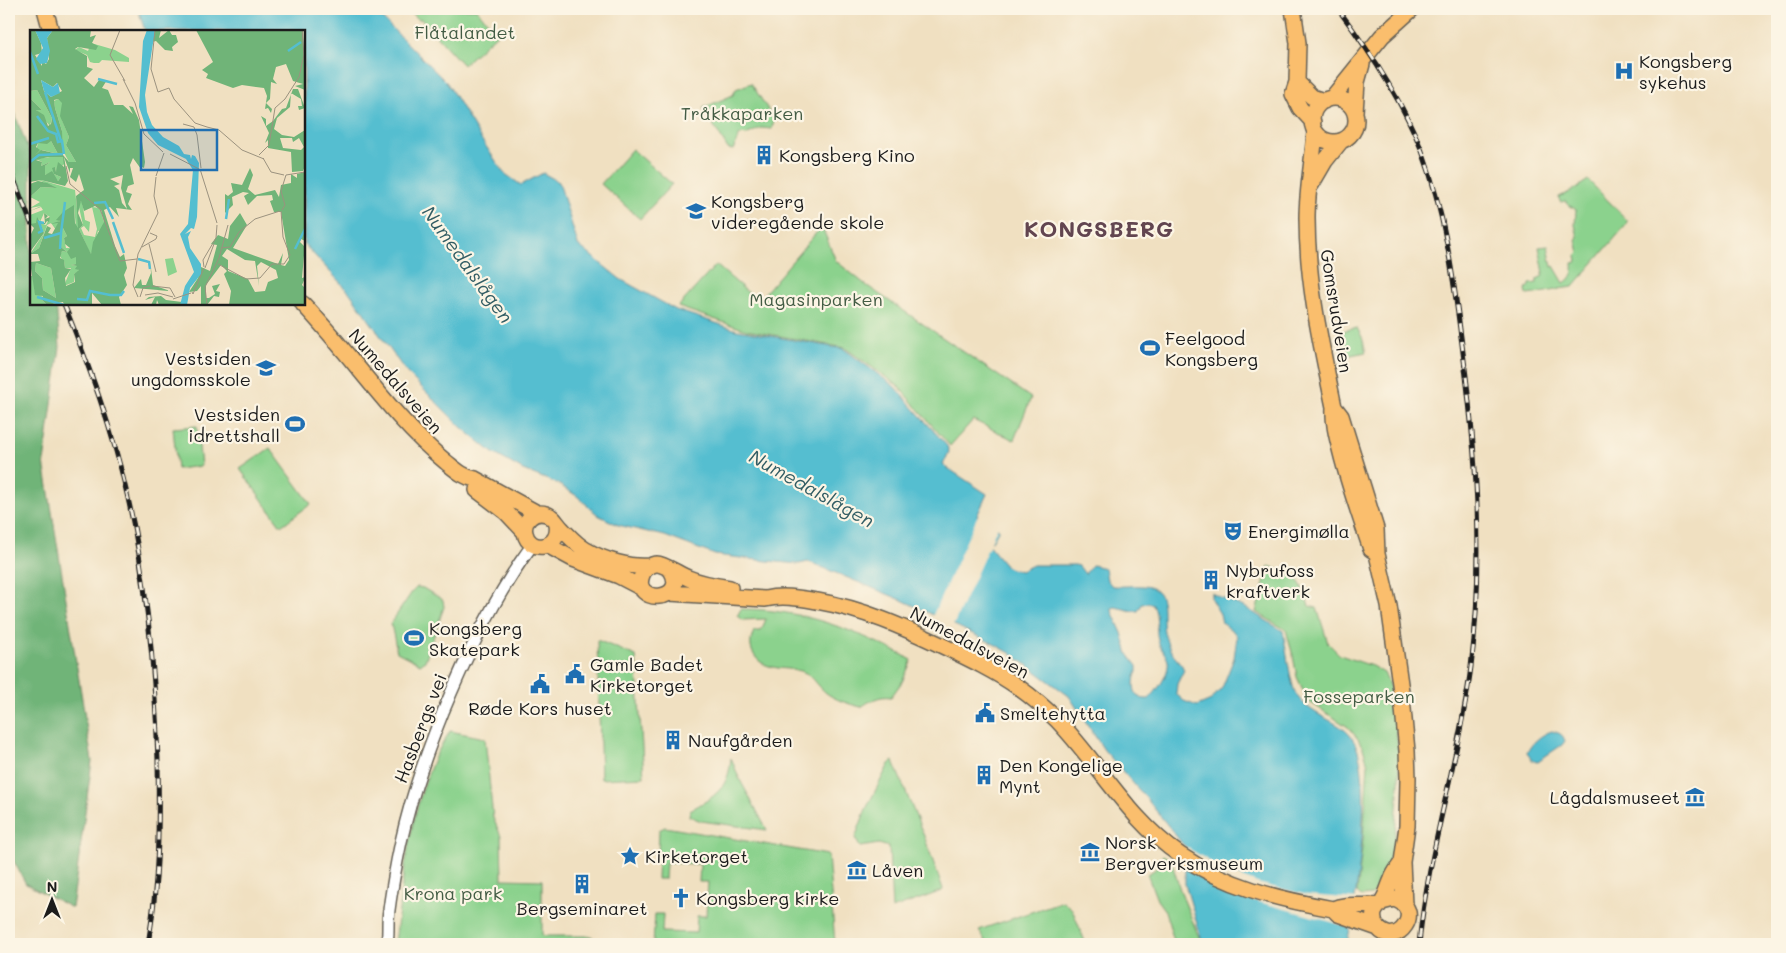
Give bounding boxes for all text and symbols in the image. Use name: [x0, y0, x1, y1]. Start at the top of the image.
park label: Flåtalandet: [414, 20, 516, 44]
inset map: [30, 30, 305, 305]
place label: Kongsberg sykehus: [1639, 49, 1732, 94]
hospital icon: Kongsberg sykehus: [1613, 60, 1635, 82]
park label: Tråkkaparken: [681, 101, 803, 125]
place label: Kongsberg Kino: [779, 143, 915, 167]
building icon: Kongsberg Kino: [753, 144, 775, 166]
place label: Kongsberg videregående skole: [711, 189, 884, 234]
water label: Numedalslågen: [417, 200, 519, 328]
school or university icon: Kongsberg videregående skole: [685, 200, 707, 222]
district label: KONGSBERG: [1024, 214, 1174, 243]
street label: Gomsrudveien: [1315, 248, 1359, 374]
park label: Magasinparken: [749, 287, 883, 311]
street label: Numedalsveien: [344, 323, 448, 439]
place label: Feelgood Kongsberg: [1165, 326, 1258, 371]
sports icon: Feelgood Kongsberg: [1139, 337, 1161, 359]
place label: Vestsiden ungdomsskole: [131, 346, 251, 391]
school or university icon: Vestsiden ungdomsskole: [255, 357, 277, 379]
place label: Vestsiden idrettshall: [188, 402, 280, 447]
sports icon: Vestsiden idrettshall: [284, 413, 306, 435]
water label: Numedalslågen: [745, 443, 879, 533]
place label: Energimølla: [1248, 519, 1350, 543]
theatre icon: Energimølla: [1222, 520, 1244, 542]
place label: Nybrufoss kraftverk: [1226, 558, 1314, 603]
building icon: Nybrufoss kraftverk: [1200, 569, 1222, 591]
street label: Numedalsveien: [906, 600, 1034, 684]
place label: Kongsberg Skatepark: [429, 616, 522, 661]
sports icon: Kongsberg Skatepark: [403, 627, 425, 649]
place label: Gamle Badet Kirketorget: [590, 652, 703, 697]
public building icon: Gamle Badet Kirketorget: [564, 663, 586, 685]
street label: Hasbergs vei: [388, 670, 452, 786]
public building icon: Røde Kors huset: [529, 673, 551, 695]
park label: Fosseparken: [1303, 684, 1415, 708]
place label: Røde Kors huset: [468, 696, 612, 720]
place label: Smeltehytta: [1000, 701, 1106, 725]
public building icon: Smeltehytta: [974, 702, 996, 724]
place label: Naufgården: [688, 728, 793, 752]
building icon: Naufgården: [662, 729, 684, 751]
place label: Den Kongelige Mynt: [999, 753, 1123, 798]
building icon: Den Kongelige Mynt: [973, 764, 995, 786]
place label: Lågdalsmuseet: [1550, 785, 1680, 809]
museum icon: Lågdalsmuseet: [1684, 786, 1706, 808]
place label: Norsk Bergverksmuseum: [1105, 830, 1263, 875]
museum icon: Norsk Bergverksmuseum: [1079, 841, 1101, 863]
place label: Kirketorget: [645, 844, 748, 868]
place icon: Kirketorget: [619, 845, 641, 867]
place label: Låven: [872, 858, 923, 882]
museum icon: Låven: [846, 859, 868, 881]
building icon: Bergseminaret: [571, 873, 593, 895]
north arrow: [28, 876, 78, 926]
text: N: [47, 877, 57, 896]
park label: Krona park: [404, 881, 502, 905]
place label: Kongsberg kirke: [696, 886, 839, 910]
church icon: Kongsberg kirke: [670, 887, 692, 909]
place label: Bergseminaret: [517, 896, 647, 920]

